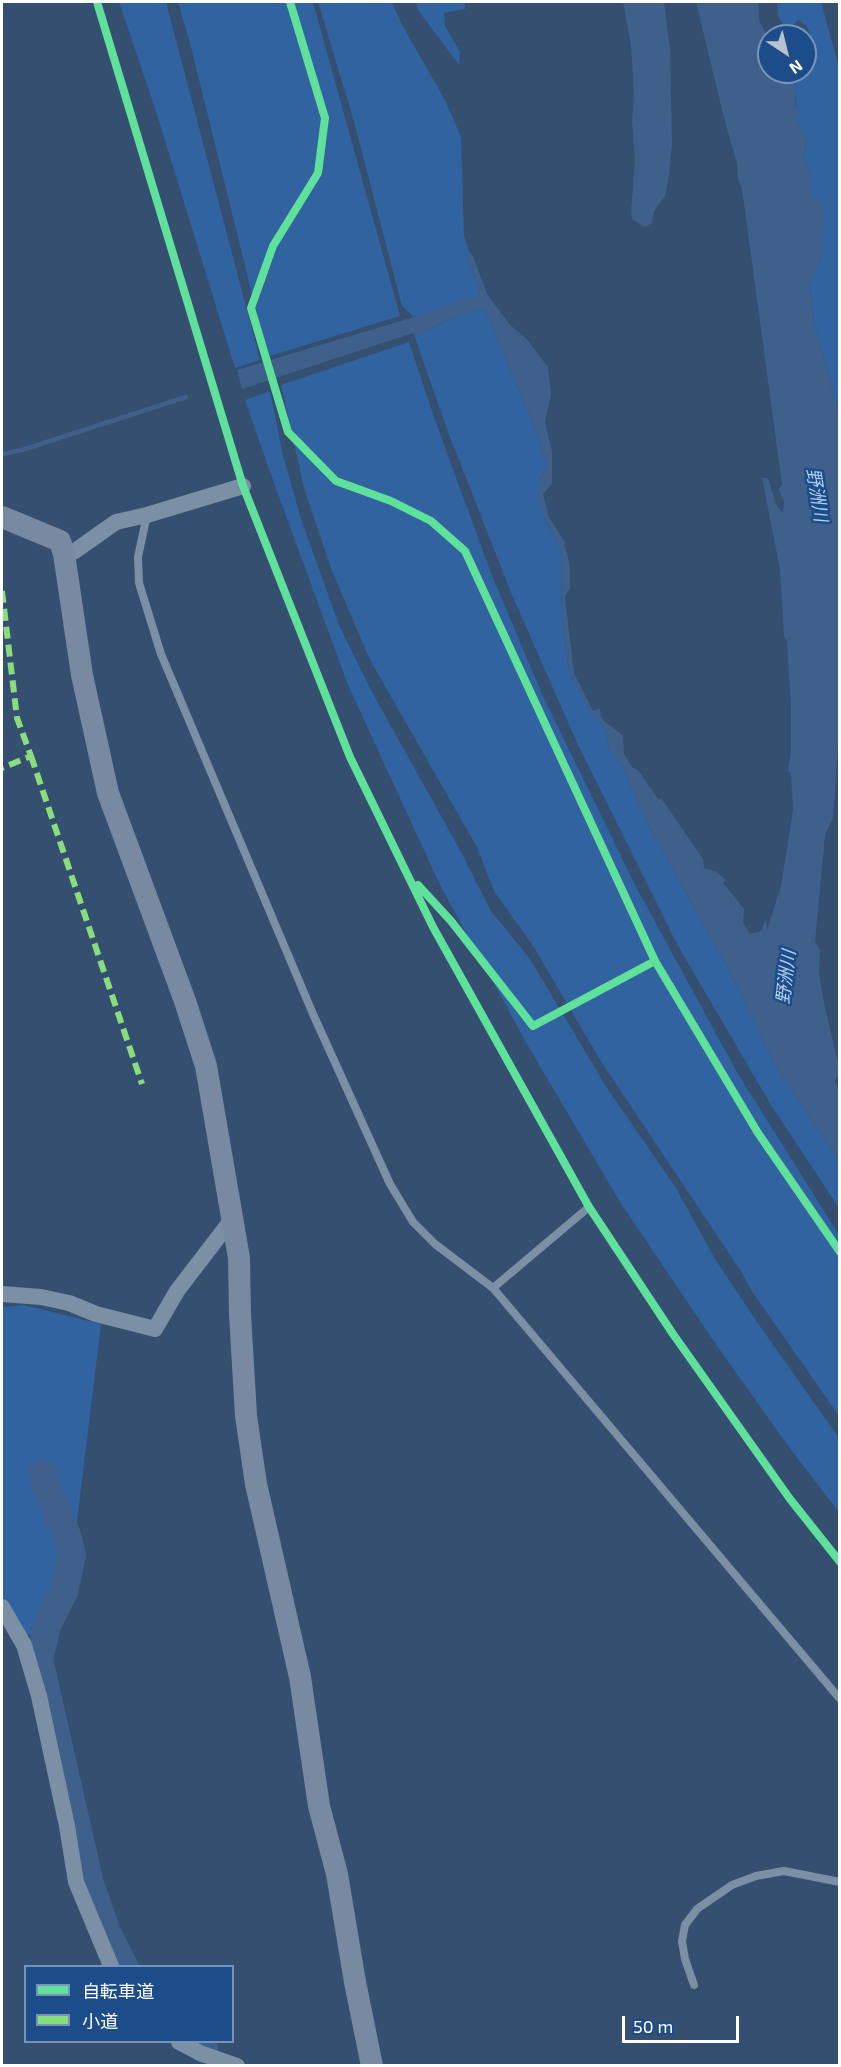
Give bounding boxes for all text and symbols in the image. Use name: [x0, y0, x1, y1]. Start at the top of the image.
north arrow: [757, 24, 817, 84]
text: N: [786, 56, 807, 79]
water label: 野洲川: [802, 467, 832, 523]
water label: 野洲川: [772, 949, 800, 1005]
legend: [24, 1965, 234, 2043]
text: 自転車道: [82, 1980, 154, 2002]
scale bar: [625, 2004, 742, 2042]
text: 小道: [82, 2010, 118, 2032]
text: 50 m: [633, 2015, 673, 2037]

